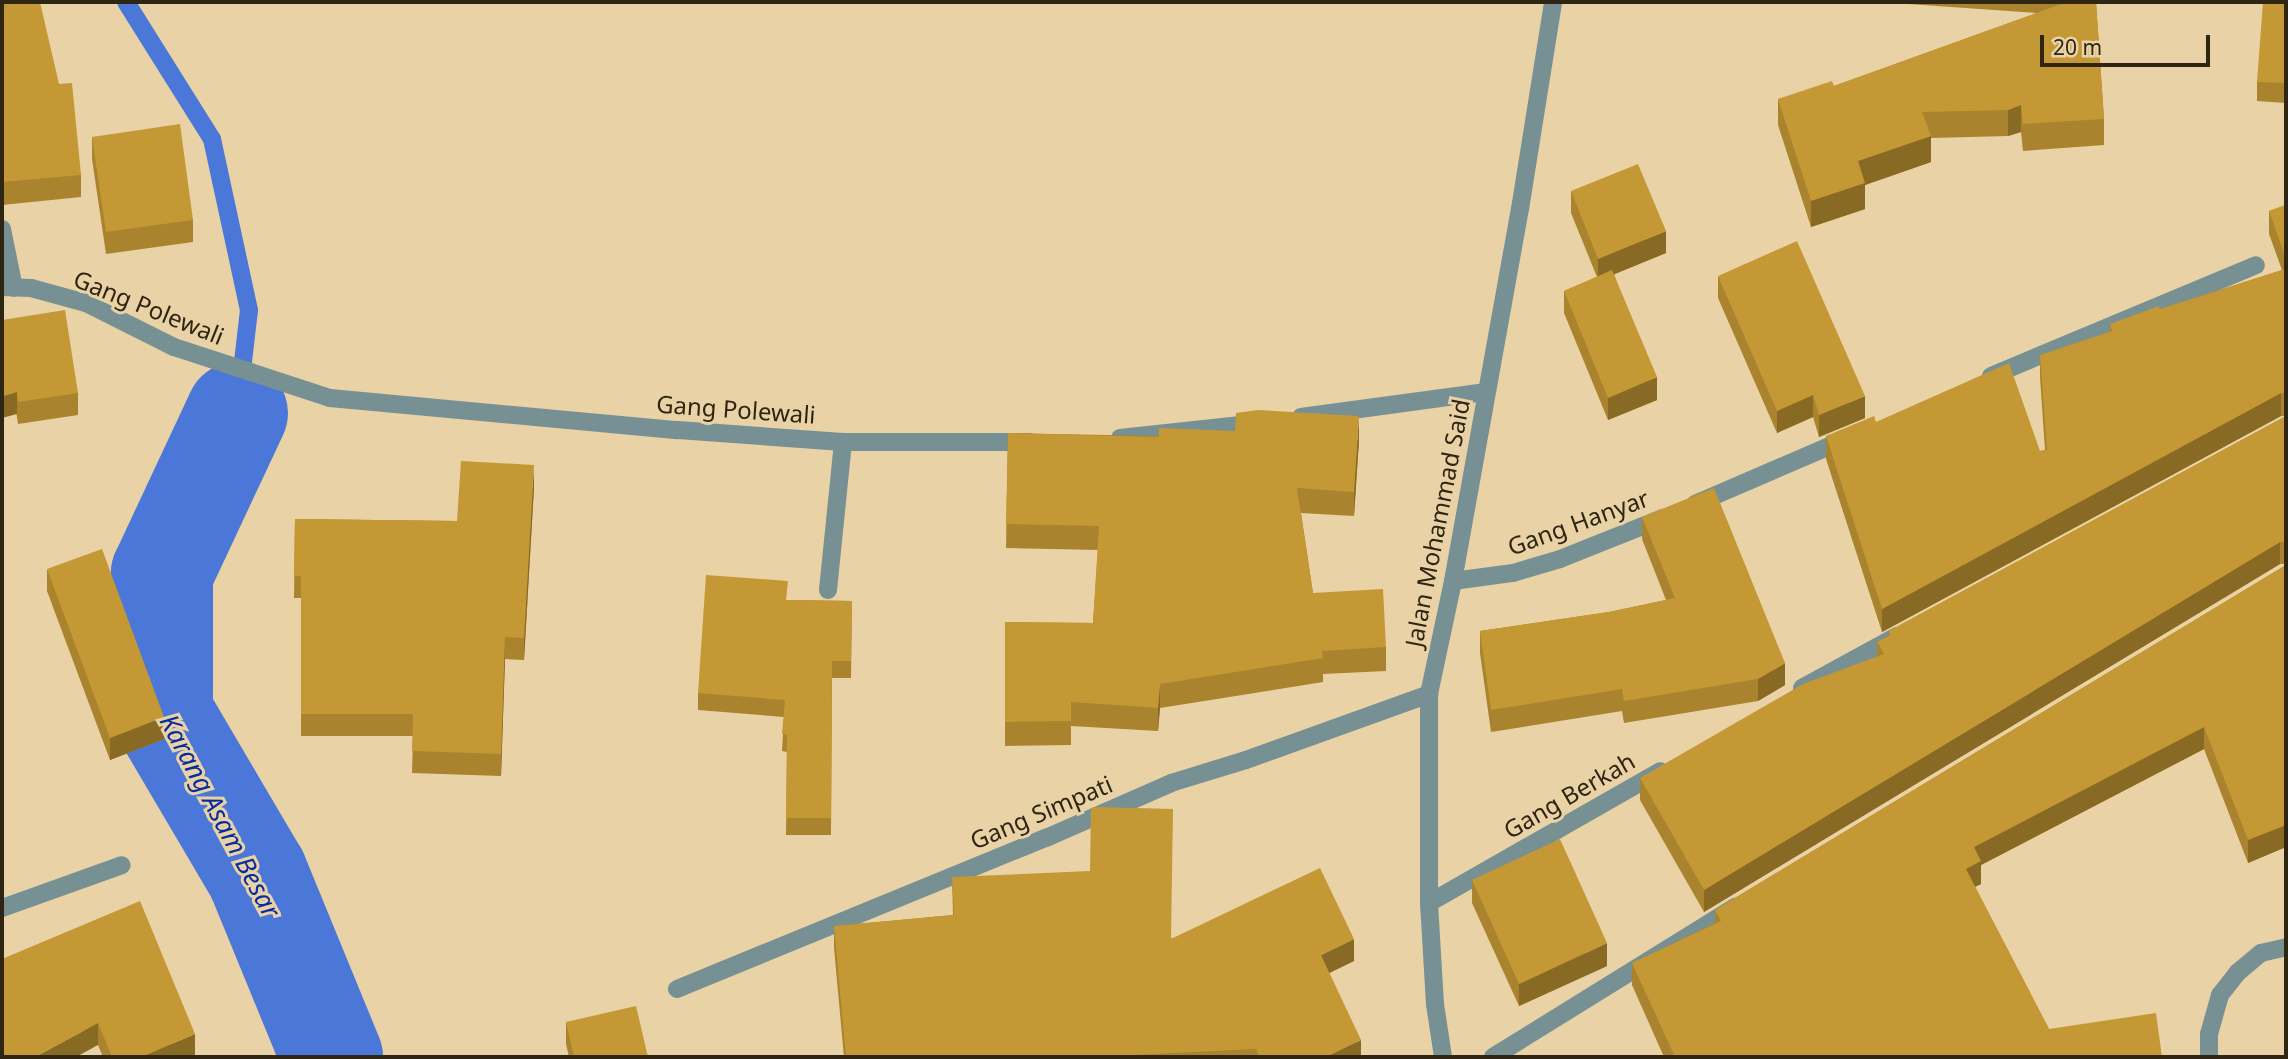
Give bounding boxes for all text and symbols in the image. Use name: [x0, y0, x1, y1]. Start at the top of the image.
scale bar: [2043, 21, 2213, 65]
text: 20 m: [2053, 33, 2102, 61]
street label: Gang Polewali: [70, 264, 228, 350]
street label: Gang Polewali: [655, 389, 817, 429]
street label: Jalan Mohammad Said: [1399, 396, 1475, 650]
street label: Gang Hanyar: [1503, 483, 1653, 561]
water label: Karang Asam Besar: [153, 709, 287, 923]
street label: Gang Berkah: [1498, 746, 1640, 844]
street label: Gang Simpati: [966, 769, 1116, 855]

